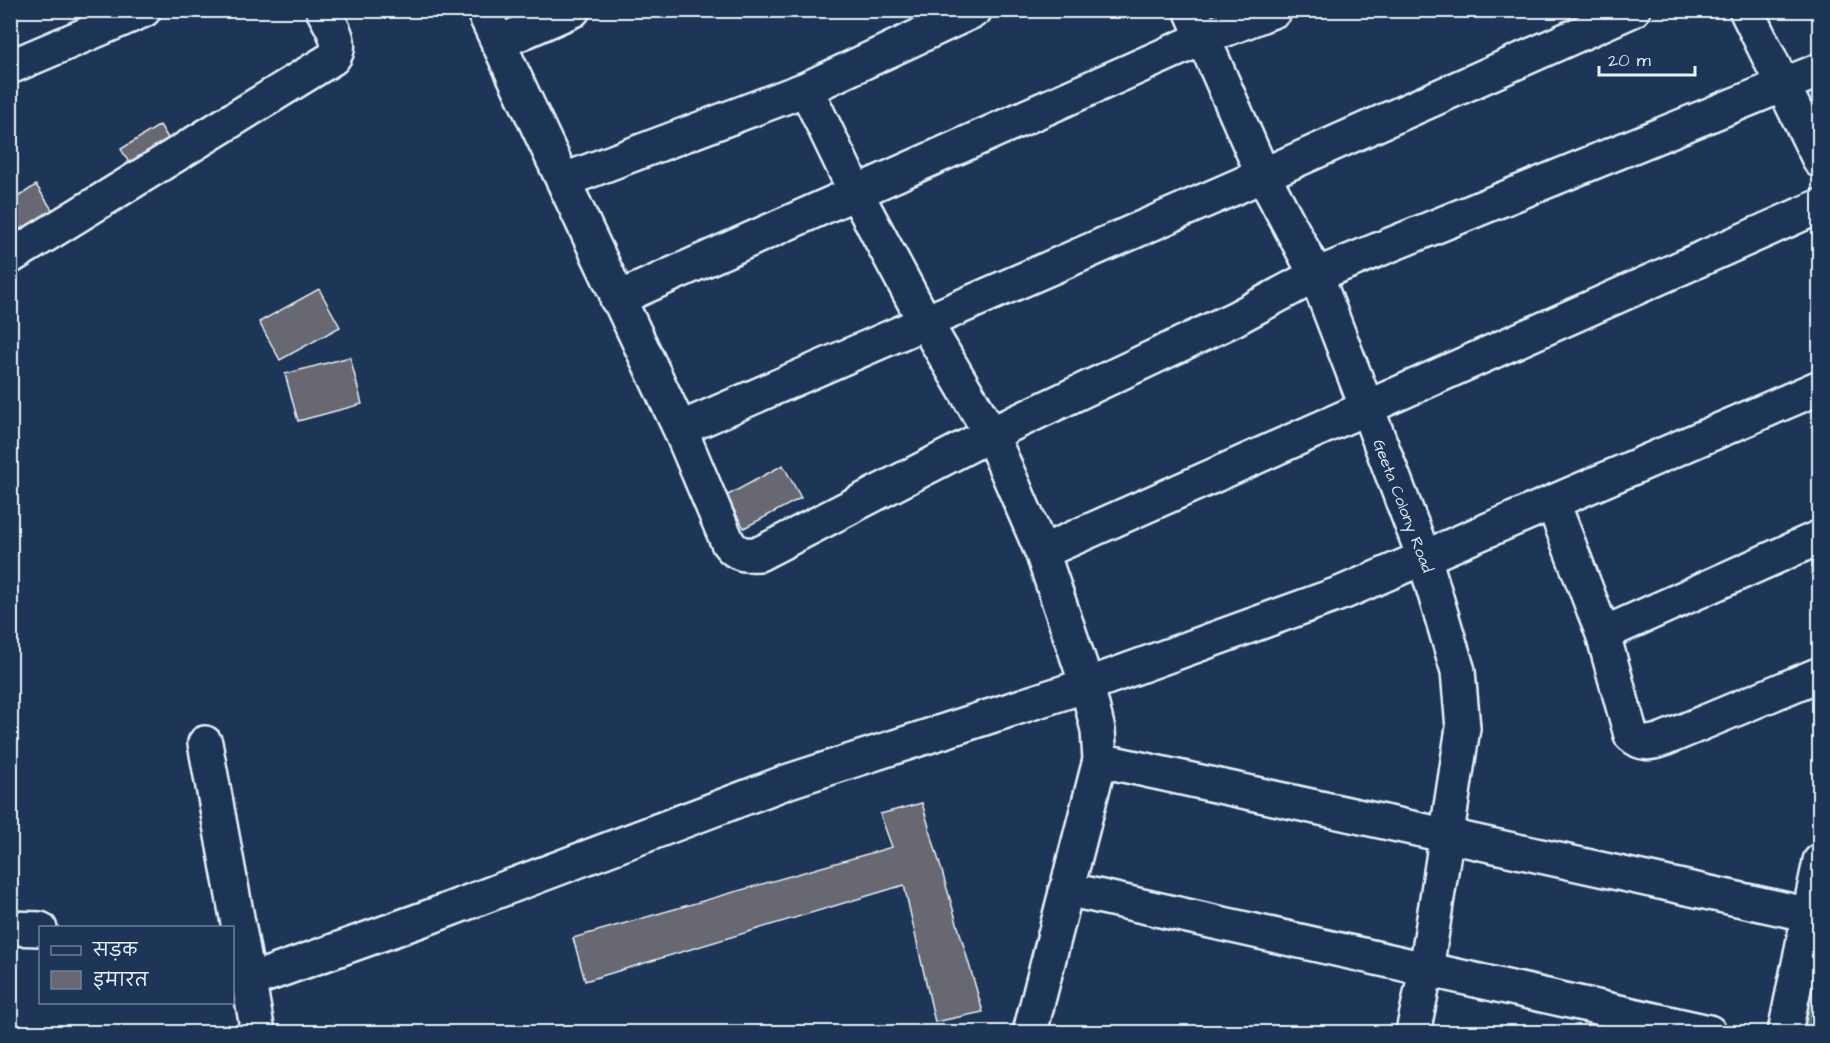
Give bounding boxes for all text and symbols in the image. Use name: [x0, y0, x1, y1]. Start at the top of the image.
scale bar: [1599, 39, 1695, 77]
text: 20 m: [1608, 48, 1651, 73]
street label: Geeta Colony Road: [1366, 436, 1439, 576]
legend: [39, 926, 234, 1004]
text: सड़क: [92, 938, 138, 963]
text: इमारत: [93, 968, 149, 993]

